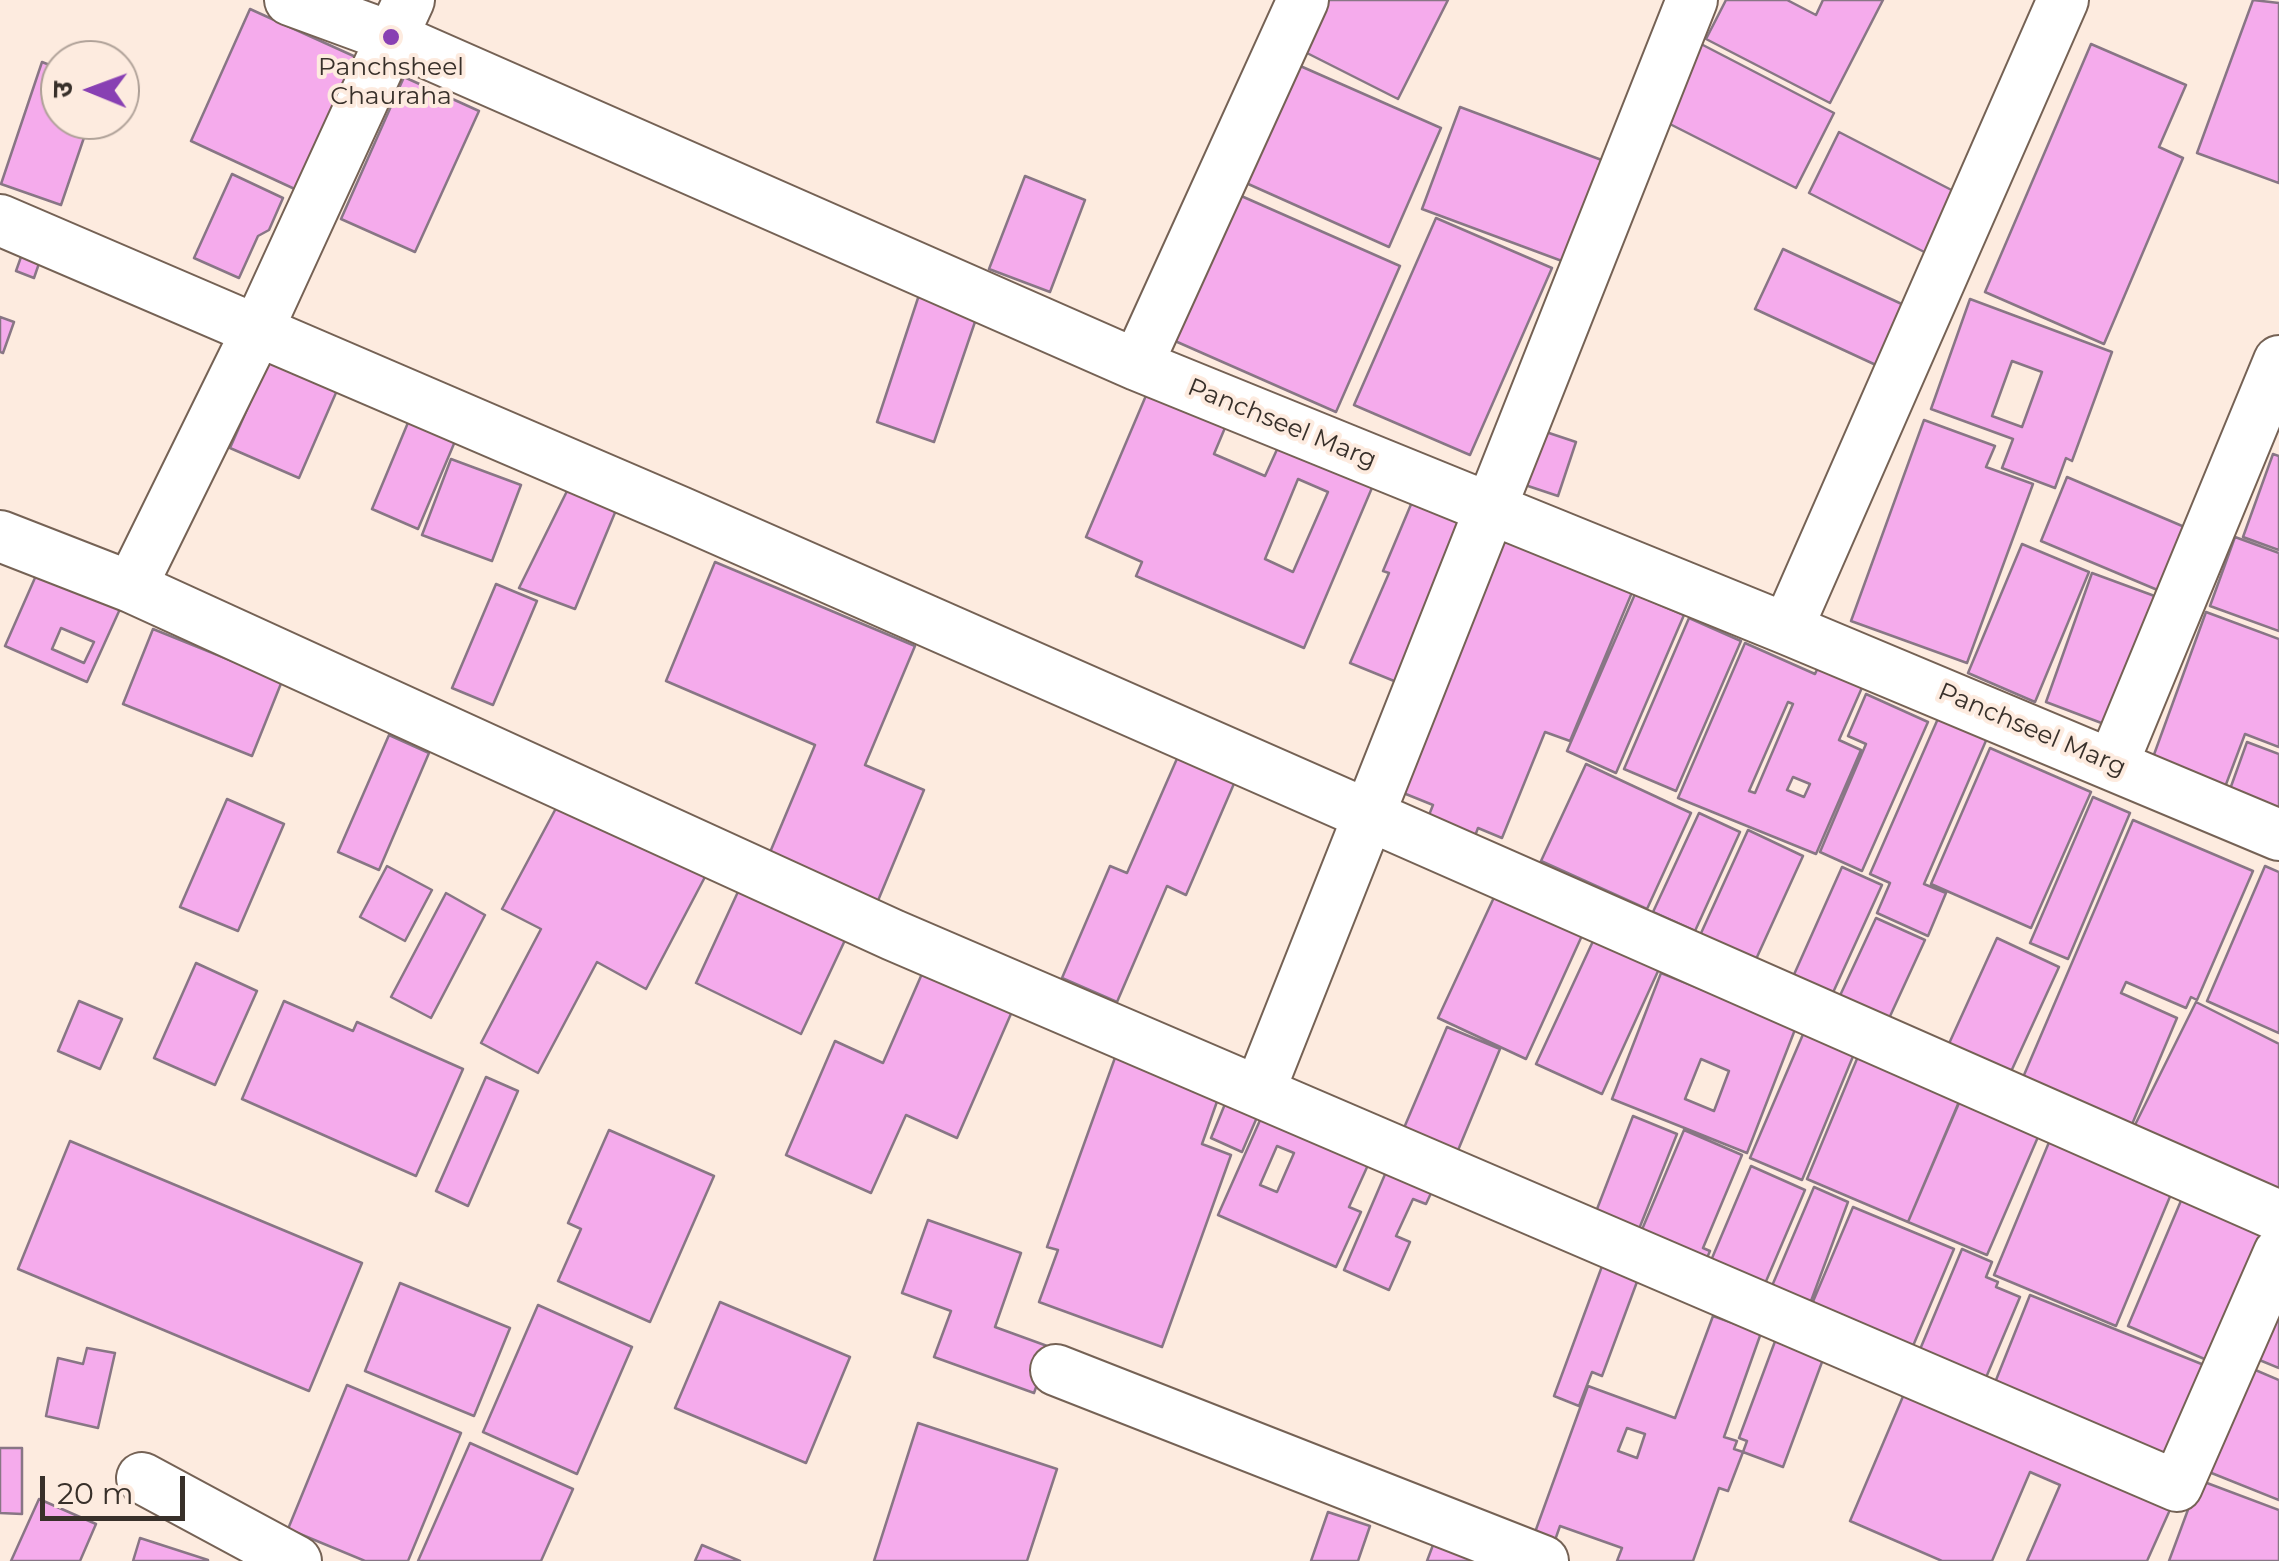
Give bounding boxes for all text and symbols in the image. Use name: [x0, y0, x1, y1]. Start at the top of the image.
marker: Panchsheel Chauraha: [380, 26, 402, 48]
north arrow: [40, 40, 140, 140]
place label: Panchsheel Chauraha: [318, 53, 464, 112]
text: उ: [45, 81, 79, 98]
street label: Panchseel Marg: [1183, 372, 1381, 476]
street label: Panchseel Marg: [1934, 677, 2130, 783]
scale bar: [45, 1456, 190, 1518]
text: 20 m: [57, 1475, 134, 1512]

